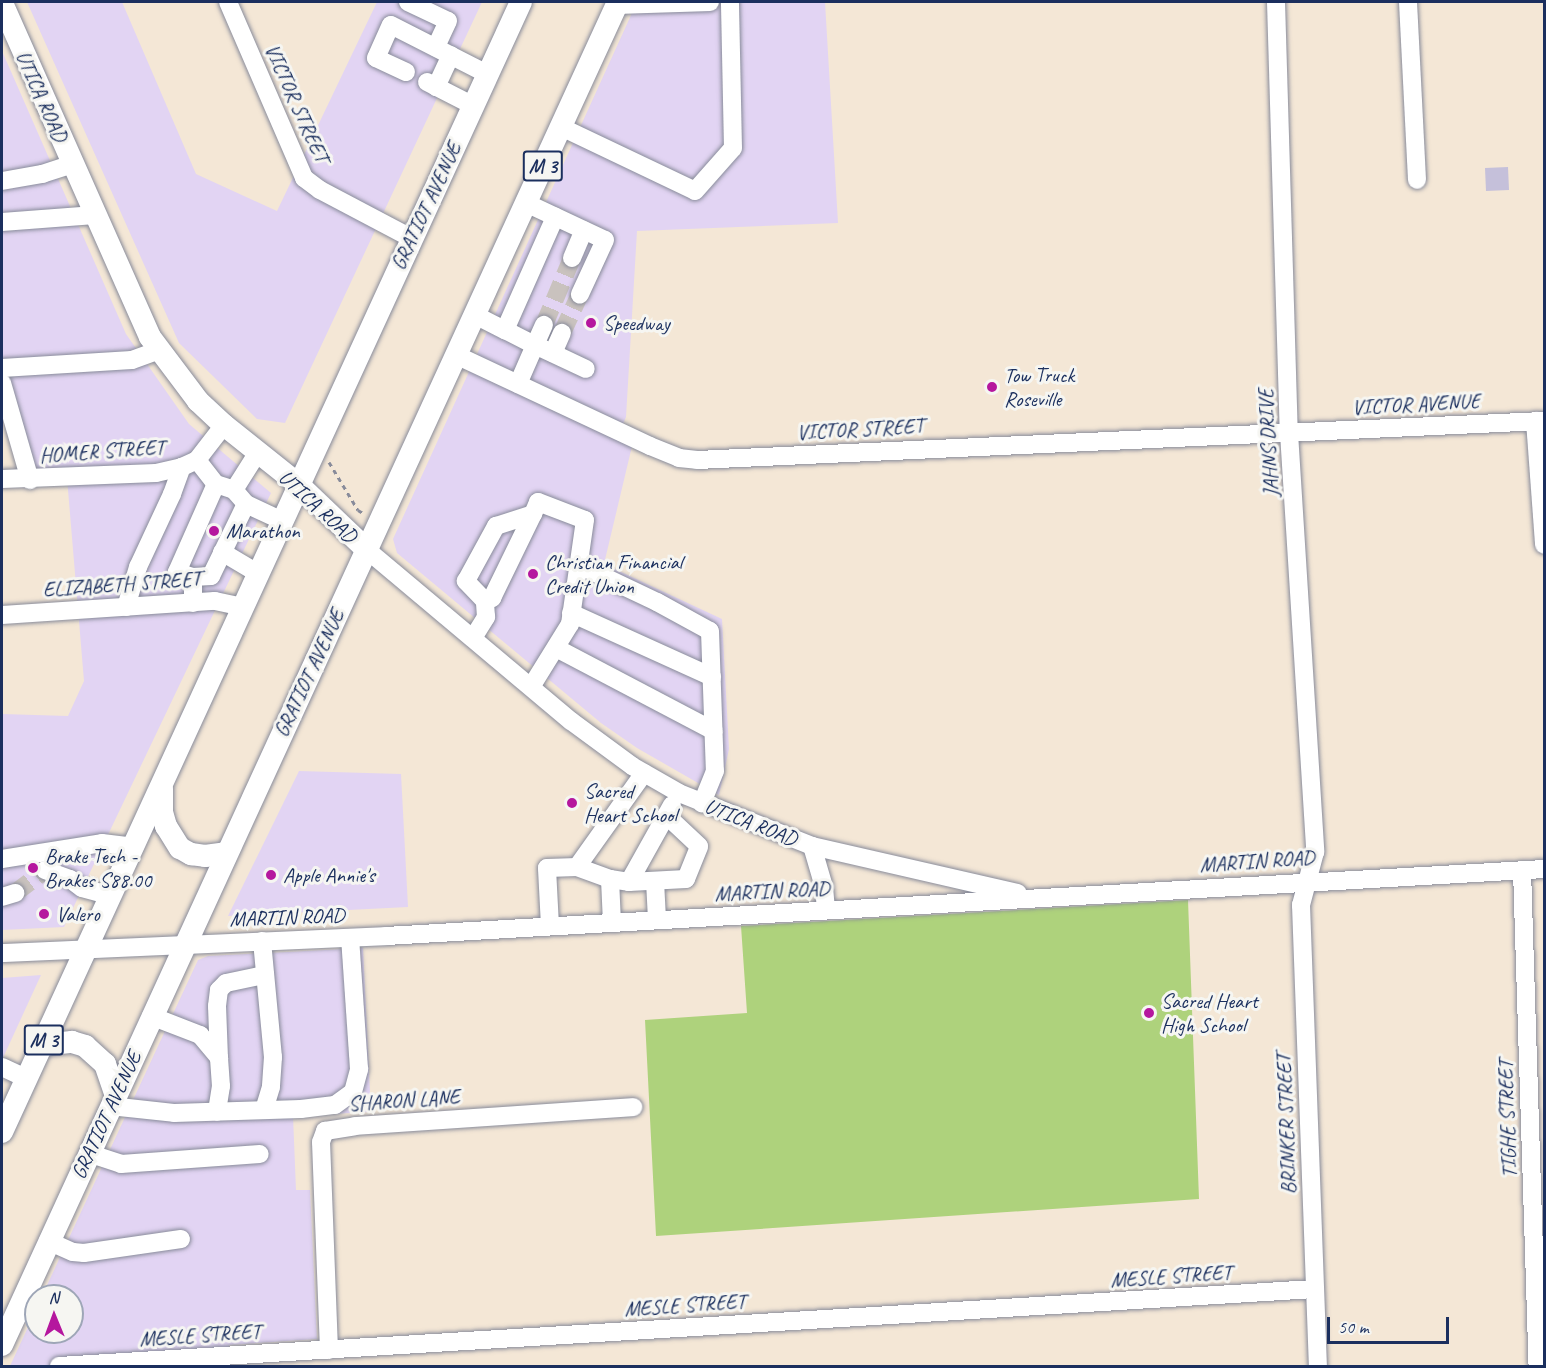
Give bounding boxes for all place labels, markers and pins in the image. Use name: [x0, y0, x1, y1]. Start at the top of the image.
place label: Speedway: [603, 310, 670, 336]
marker: Speedway: [584, 316, 598, 330]
place label: Tow Truck Roseville: [1004, 362, 1073, 412]
marker: Tow Truck Roseville: [985, 380, 999, 394]
place label: Marathon: [226, 518, 300, 544]
marker: Marathon: [207, 524, 221, 538]
place label: Christian Financial Credit Union: [545, 549, 683, 599]
marker: Christian Financial Credit Union: [526, 567, 540, 581]
place label: Sacred Heart School: [584, 778, 676, 828]
marker: Sacred Heart School: [565, 796, 579, 810]
place label: Brake Tech - Brakes S88.00: [45, 843, 151, 893]
marker: Brake Tech - Brakes S88.00: [26, 861, 40, 875]
place label: Apple Annie's: [283, 862, 374, 888]
marker: Apple Annie's: [264, 868, 278, 882]
place label: Valero: [56, 901, 100, 927]
marker: Valero: [37, 907, 51, 921]
place label: Sacred Heart High School: [1161, 988, 1257, 1038]
marker: Sacred Heart High School: [1142, 1006, 1156, 1020]

